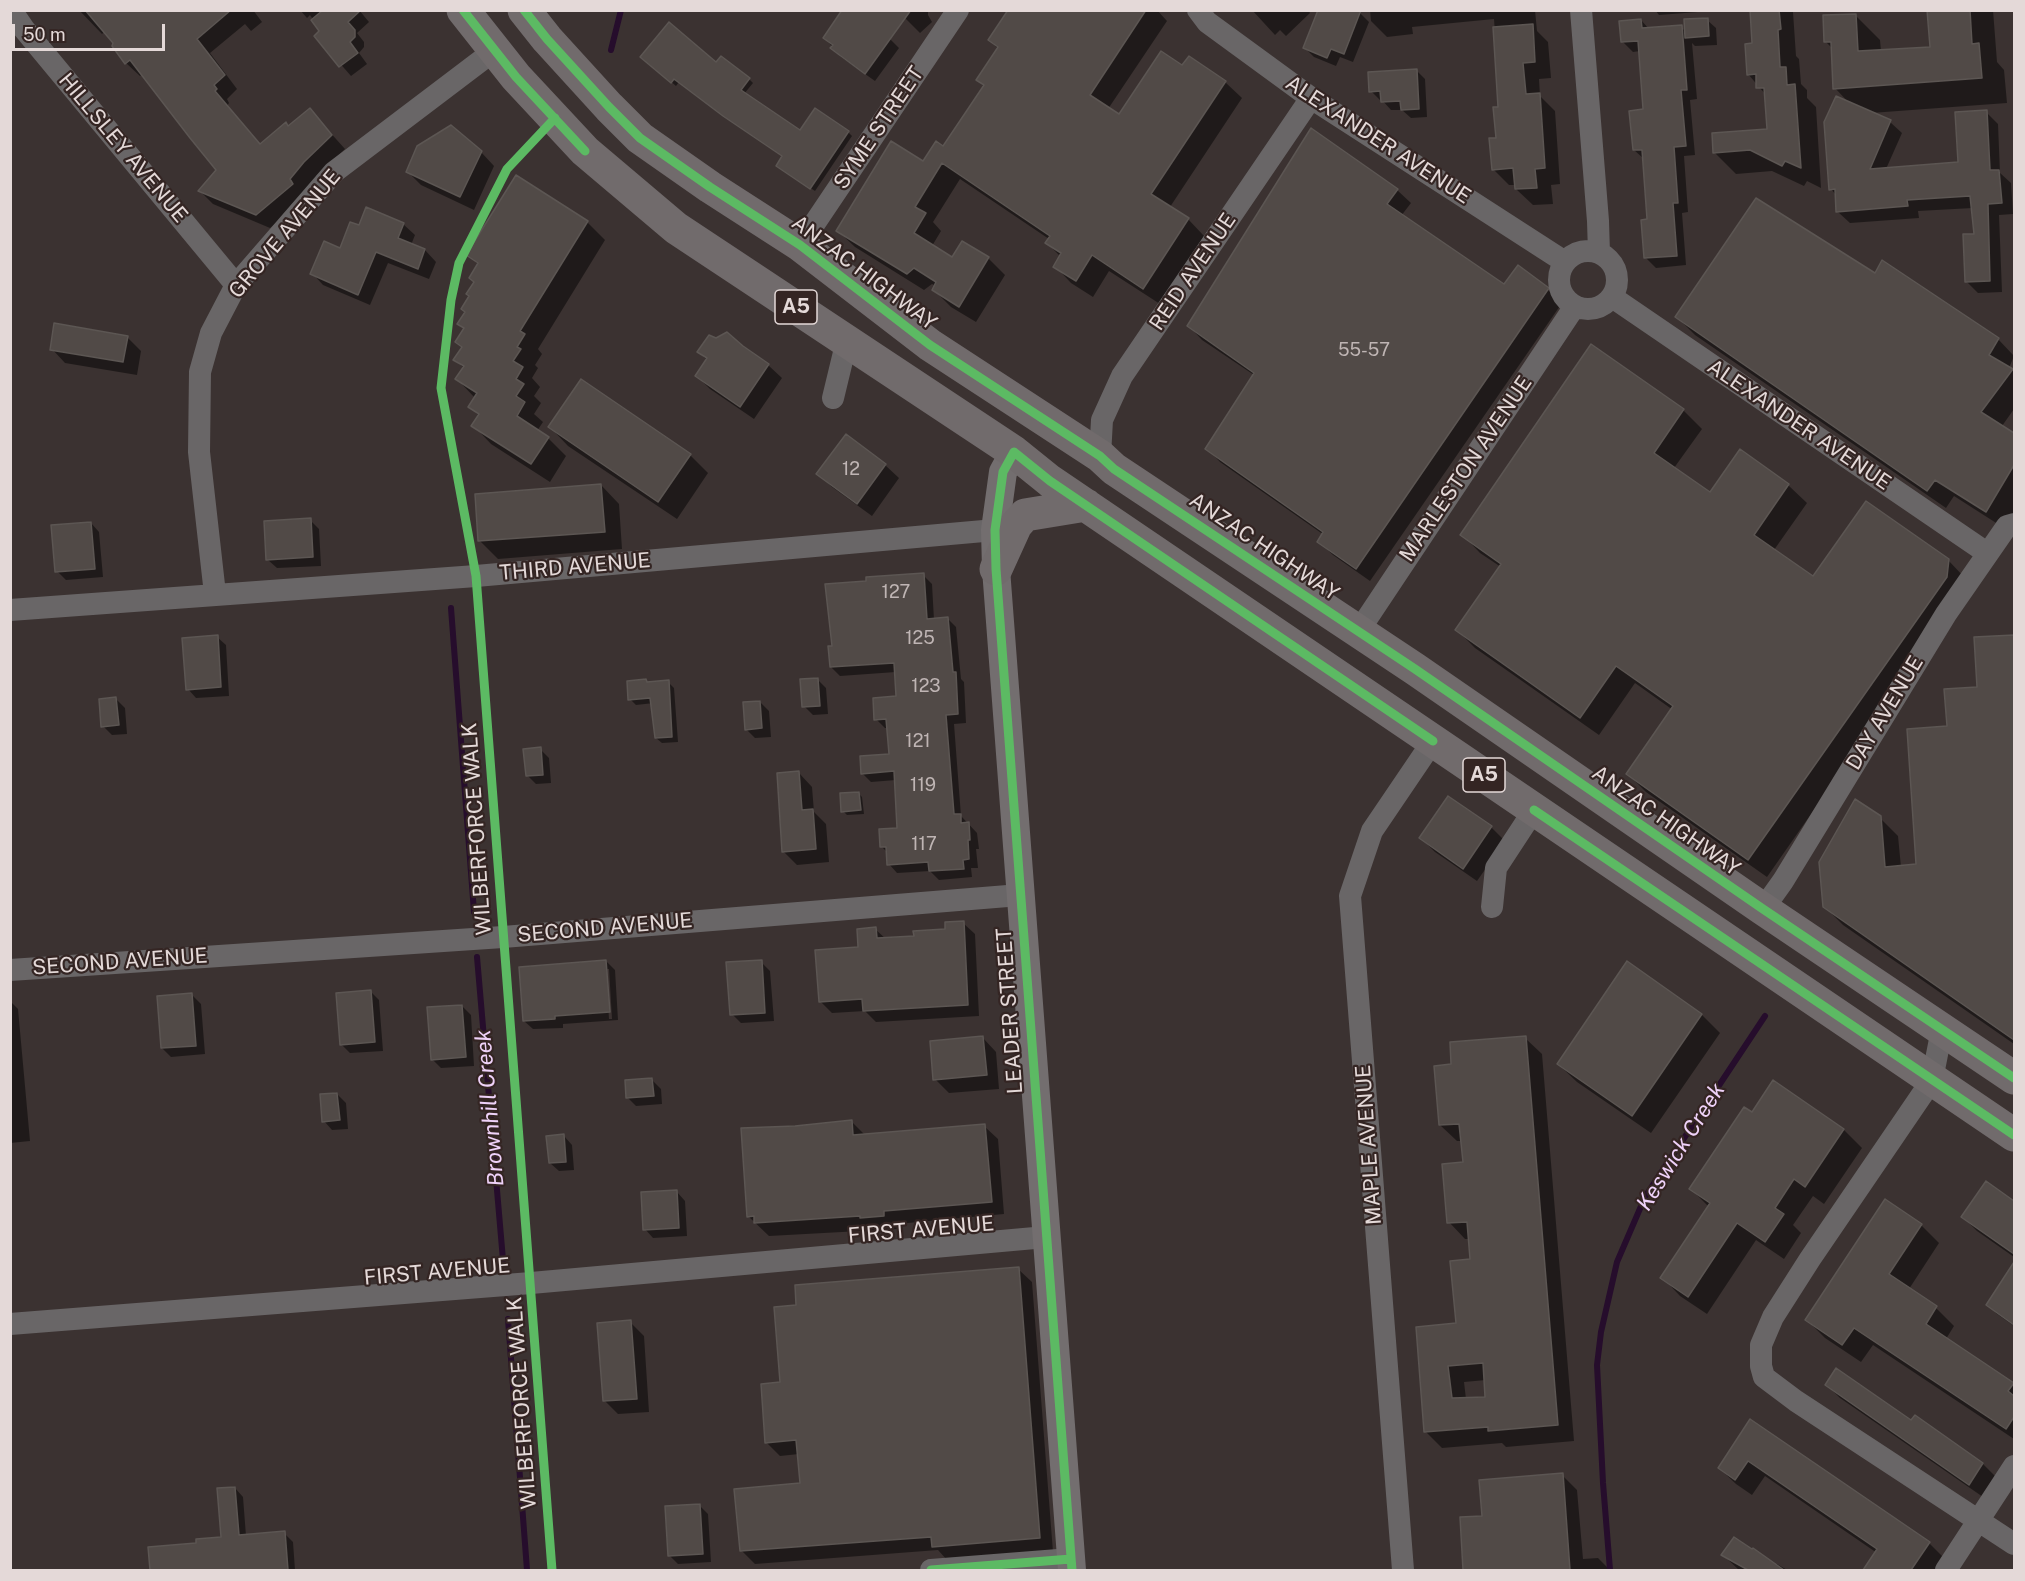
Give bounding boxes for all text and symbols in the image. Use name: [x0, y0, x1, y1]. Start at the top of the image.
scale bar: [15, 12, 168, 50]
text: 50 m: [23, 24, 66, 45]
street label: SYME STREET: [829, 62, 929, 194]
street label: HILLSLEY AVENUE: [53, 68, 193, 228]
street label: ALEXANDER AVENUE: [1281, 71, 1475, 209]
street label: GROVE AVENUE: [224, 165, 346, 303]
street label: REID AVENUE: [1144, 208, 1242, 336]
street label: ANZAC HIGHWAY: [786, 210, 942, 336]
road number: A5: [775, 290, 817, 324]
house number: 55-57: [1338, 339, 1390, 361]
street label: ALEXANDER AVENUE: [1702, 354, 1896, 496]
street label: MARLESTON AVENUE: [1394, 371, 1538, 567]
house number: 12: [842, 458, 860, 480]
street label: ANZAC HIGHWAY: [1184, 488, 1344, 606]
street label: THIRD AVENUE: [498, 548, 652, 586]
house number: 127: [882, 581, 910, 603]
house number: 125: [905, 627, 935, 649]
street label: DAY AVENUE: [1841, 651, 1929, 775]
house number: 123: [911, 675, 941, 697]
street label: WILBERFORCE WALK: [457, 722, 497, 936]
house number: 121: [905, 730, 931, 752]
road number: A5: [1463, 758, 1505, 792]
street label: ANZAC HIGHWAY: [1587, 760, 1745, 882]
house number: 119: [910, 774, 936, 796]
house number: 117: [911, 833, 937, 855]
street label: SECOND AVENUE: [516, 908, 694, 948]
street label: LEADER STREET: [992, 927, 1028, 1095]
street label: SECOND AVENUE: [32, 943, 208, 981]
water label: Brownhill Creek: [470, 1029, 510, 1187]
street label: MAPLE AVENUE: [1351, 1064, 1387, 1226]
water label: Keswick Creek: [1631, 1078, 1731, 1216]
street label: FIRST AVENUE: [847, 1211, 995, 1249]
street label: FIRST AVENUE: [363, 1253, 511, 1291]
street label: WILBERFORCE WALK: [502, 1296, 542, 1510]

